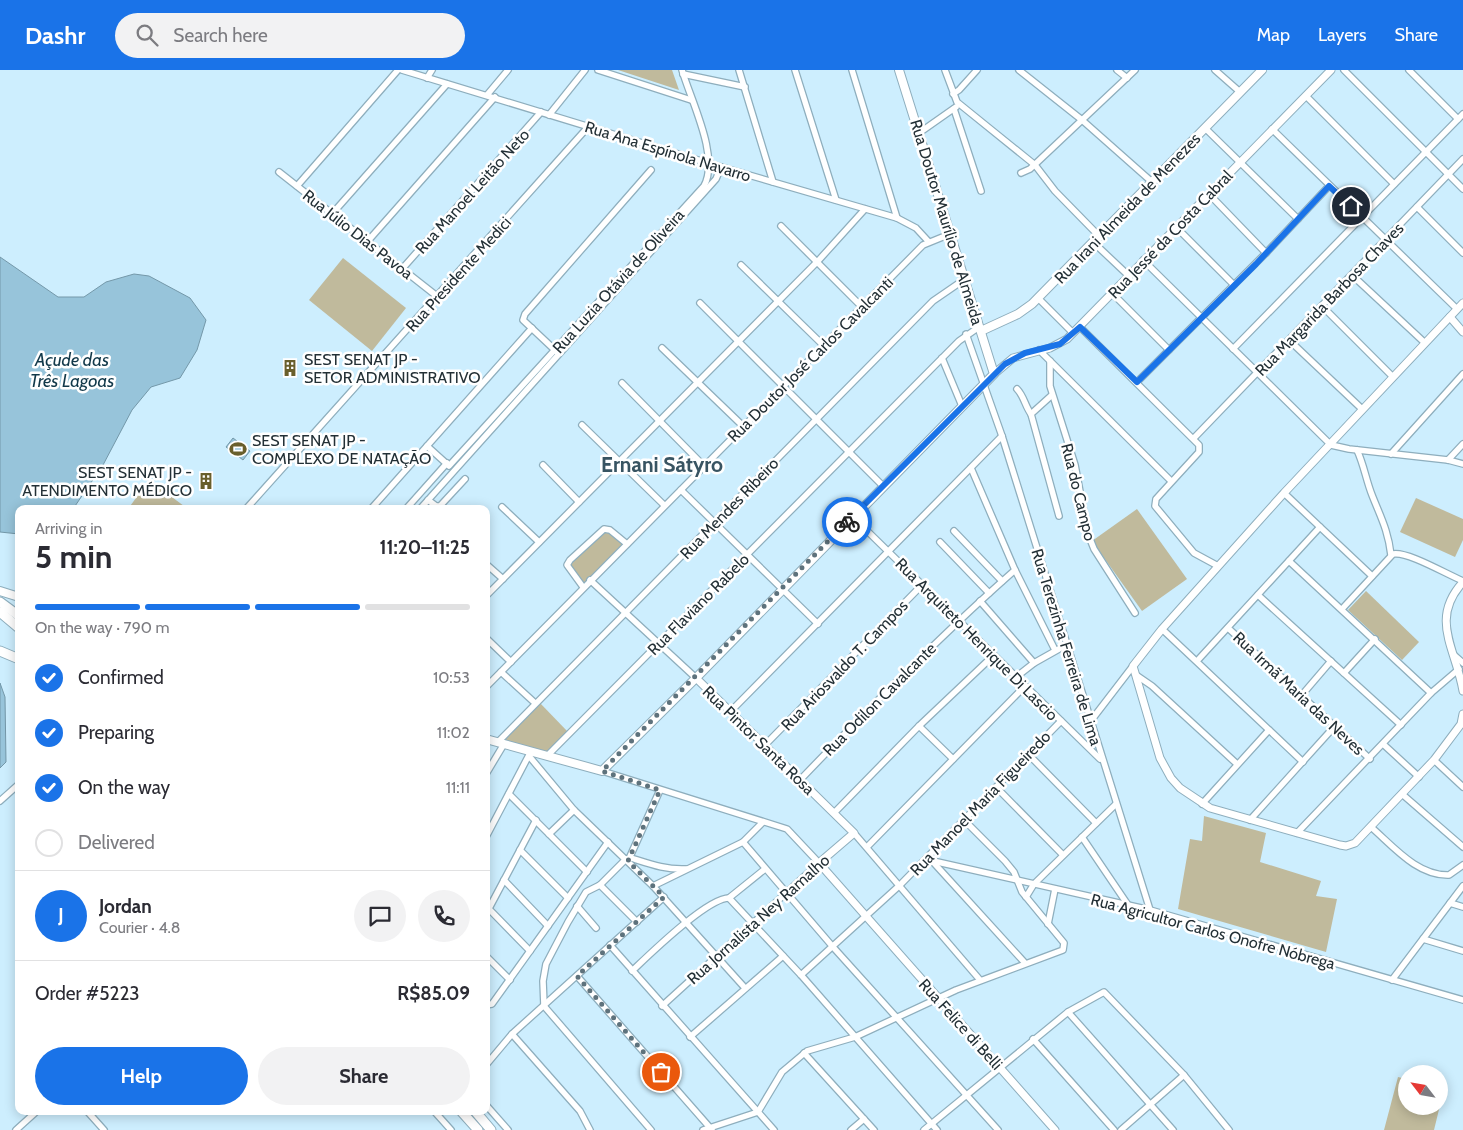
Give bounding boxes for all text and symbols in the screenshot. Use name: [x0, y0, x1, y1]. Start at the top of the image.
search box: [115, 13, 465, 58]
text: Dashr: [25, 21, 85, 50]
icon: search: [133, 21, 161, 49]
text: Search here: [173, 24, 268, 47]
text: Map: [1257, 24, 1290, 46]
text: Layers: [1318, 24, 1367, 46]
text: Share: [1395, 24, 1438, 46]
street label: Rua Ana Espínola Navarro: [583, 117, 753, 186]
street label: Rua Doutor Maurílio de Almeida: [906, 117, 987, 328]
street label: Rua Manoel Leitão Neto: [411, 125, 534, 258]
street label: Rua Irani Almeida de Menezes: [1050, 129, 1205, 288]
street label: Rua Jessé da Costa Cabral: [1104, 166, 1237, 302]
pin: [1330, 185, 1372, 227]
street label: Rua Júlio Dias Pavoa: [299, 186, 417, 283]
icon: home: [1337, 192, 1365, 220]
street label: Rua Luzia Otávia de Oliveira: [549, 205, 688, 357]
street label: Rua Presidente Medici: [402, 213, 515, 336]
street label: Rua Margarida Barbosa Chaves: [1251, 219, 1408, 380]
street label: Rua Doutor José Carlos Cavalcanti: [724, 273, 897, 446]
water label: Açude das Três Lagoas: [30, 349, 114, 392]
place label: SEST SENAT JP - SETOR ADMINISTRATIVO: [304, 350, 481, 387]
building icon: SEST SENAT JP - SETOR ADMINISTRATIVO: [280, 358, 300, 378]
place label: SEST SENAT JP - COMPLEXO DE NATAÇÃO: [252, 431, 431, 468]
sports icon: SEST SENAT JP - COMPLEXO DE NATAÇÃO: [228, 439, 248, 459]
street label: Rua do Campo: [1057, 441, 1100, 543]
district label: Ernani Sátyro: [601, 452, 723, 477]
street label: Rua Mendes Ribeiro: [676, 454, 783, 563]
place label: SEST SENAT JP - ATENDIMENTO MÉDICO: [22, 463, 192, 500]
building icon: SEST SENAT JP - ATENDIMENTO MÉDICO: [196, 471, 216, 491]
courier: [822, 497, 872, 547]
icon: bike: [833, 508, 861, 536]
text: Arriving in: [35, 519, 102, 538]
text: 11:20–11:25: [380, 536, 470, 559]
text: 5 min: [35, 537, 113, 576]
street label: Rua Terezinha Ferreira de Lima: [1027, 546, 1106, 748]
street label: Rua Flaviano Rabelo: [644, 549, 753, 659]
street label: Rua Arquiteto Henrique Di Lascio: [892, 554, 1062, 725]
street label: Rua Ariosvaldo T. Campos: [777, 596, 912, 735]
text: On the way · 790 m: [35, 618, 170, 637]
street label: Rua Irmã Maria das Neves: [1229, 628, 1368, 759]
street label: Rua Odilon Cavalcante: [819, 639, 940, 760]
icon: check: [35, 664, 63, 692]
text: Confirmed: [78, 666, 164, 689]
text: 10:53: [433, 668, 470, 687]
street label: Rua Pintor Santa Rosa: [699, 682, 819, 799]
icon: check: [35, 719, 63, 747]
text: Preparing: [78, 721, 154, 744]
text: 11:02: [437, 723, 470, 742]
street label: Rua Manoel Maria Figueiredo: [906, 727, 1055, 880]
icon: check: [35, 774, 63, 802]
text: On the way: [78, 776, 170, 799]
text: 11:11: [446, 778, 470, 797]
text: Delivered: [78, 831, 155, 854]
street label: Rua Jornalista Ney Ramalho: [683, 850, 834, 988]
button: chat: [354, 890, 406, 942]
button: phone: [418, 890, 470, 942]
street label: Rua Agricultor Carlos Onofre Nóbrega: [1089, 890, 1337, 973]
text: Jordan: [99, 895, 152, 918]
text: J: [58, 904, 64, 927]
text: Courier · 4.8: [99, 918, 181, 937]
street label: Rua Felice di Belli: [915, 975, 1006, 1074]
text: Order #5223: [35, 982, 140, 1005]
text: R$85.09: [397, 982, 470, 1005]
button: Help: [35, 1047, 248, 1105]
button: Share: [258, 1047, 470, 1105]
pin: [640, 1051, 682, 1093]
icon: bag: [647, 1058, 675, 1086]
north arrow: [1398, 1065, 1448, 1115]
map controls: [1398, 1065, 1448, 1115]

